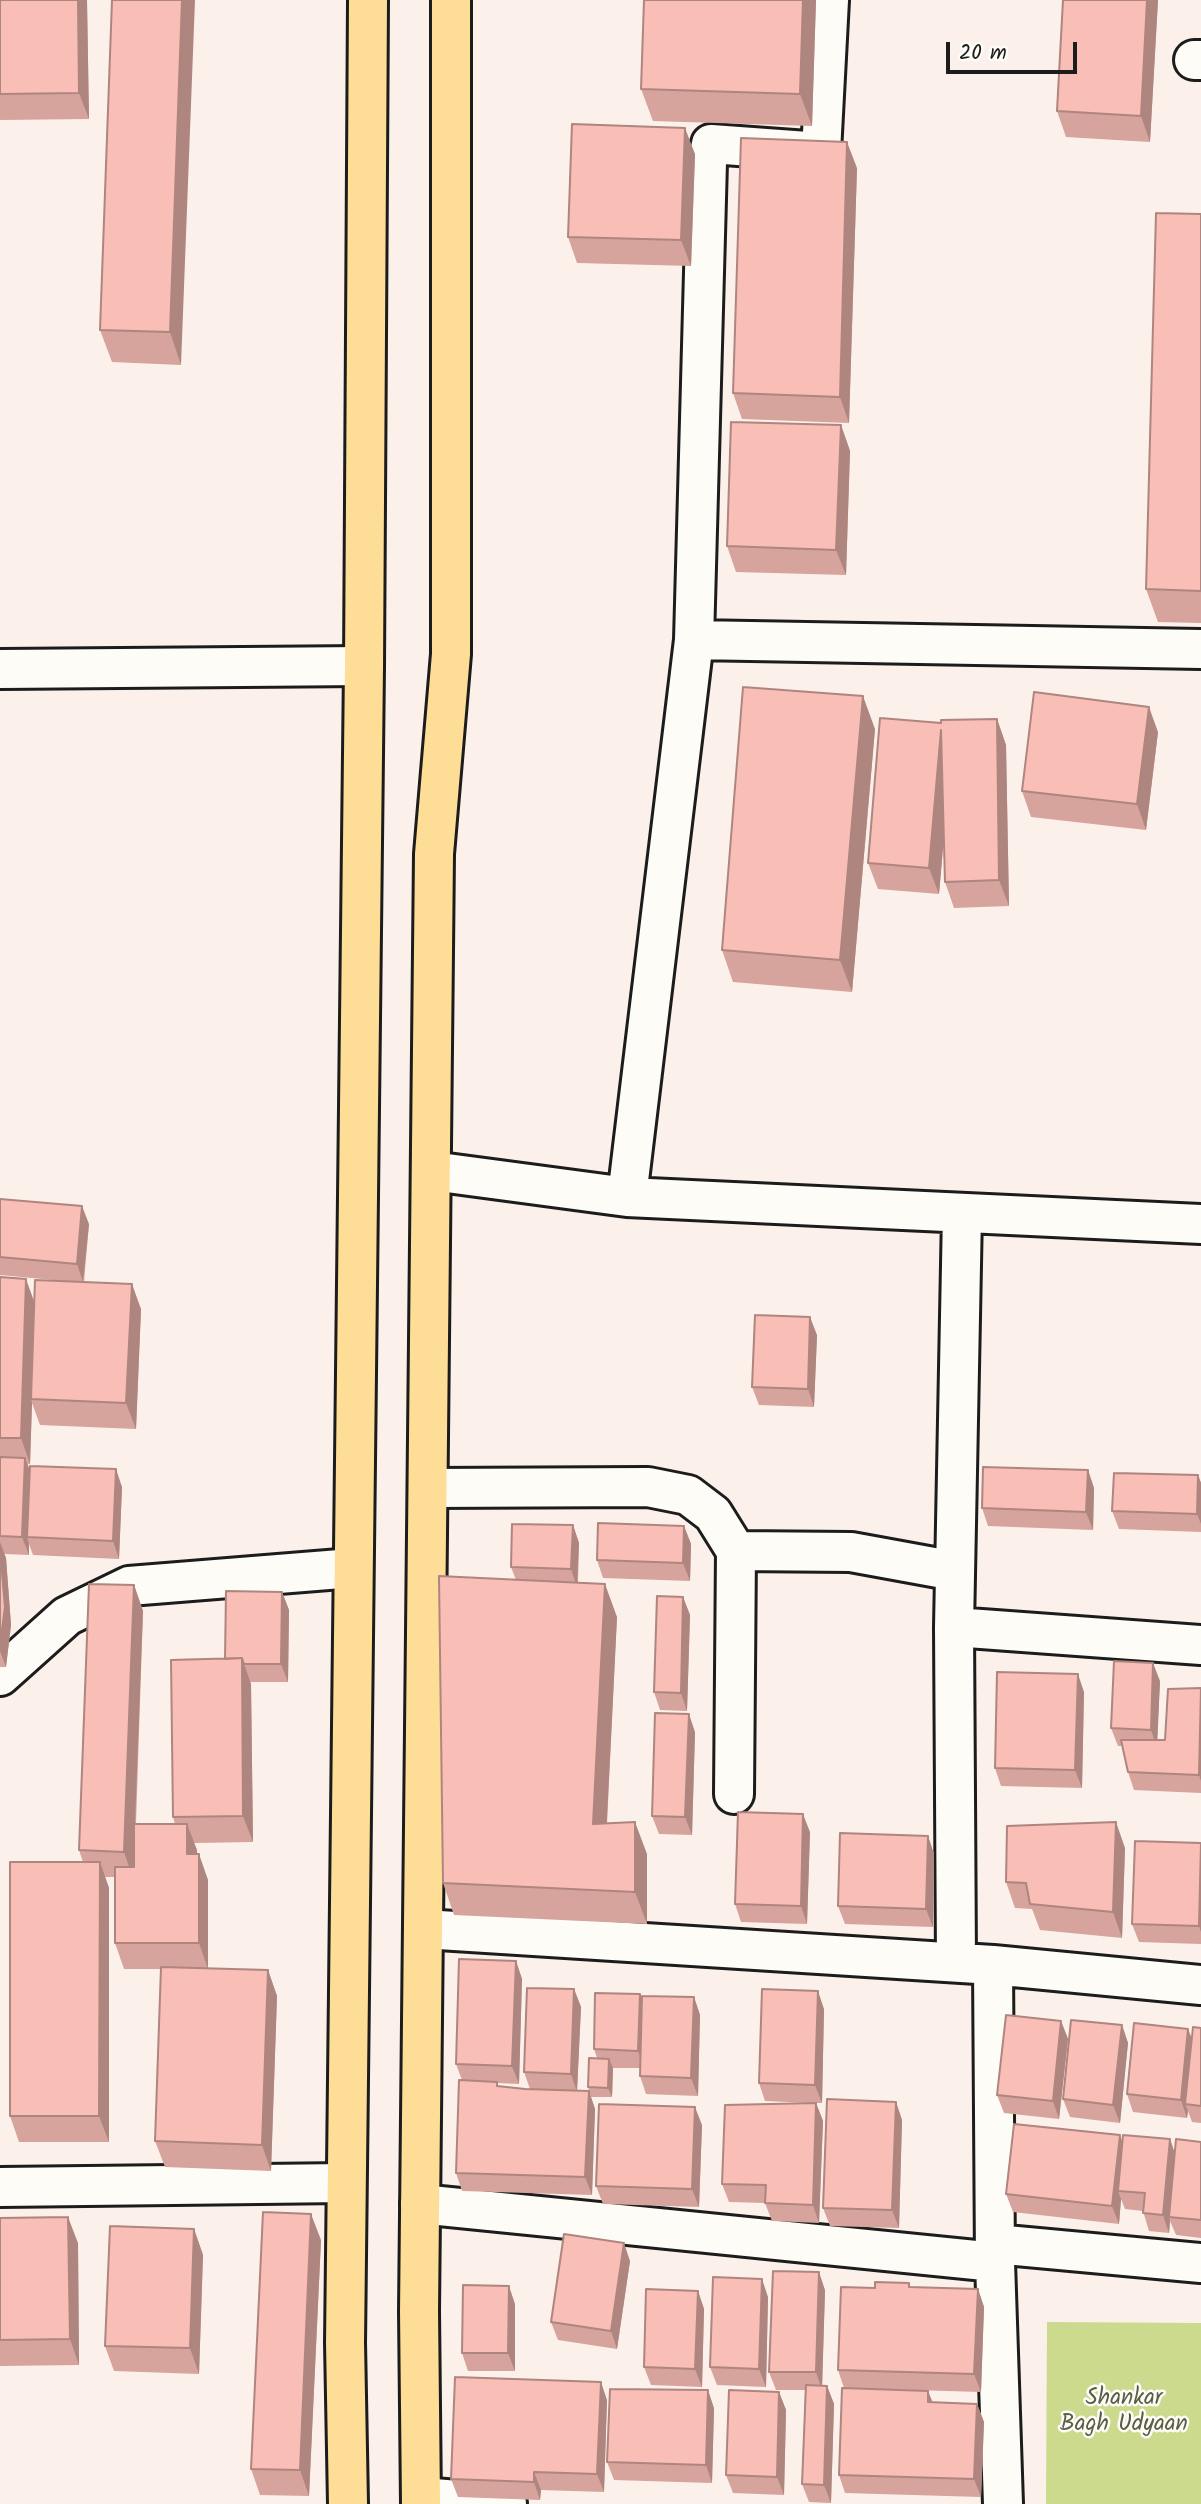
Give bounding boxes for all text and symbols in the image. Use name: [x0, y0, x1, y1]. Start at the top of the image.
scale bar: [949, 28, 1080, 72]
text: 20 m: [959, 37, 1007, 70]
park label: Shankar Bagh Udyaan: [1060, 2386, 1188, 2440]

